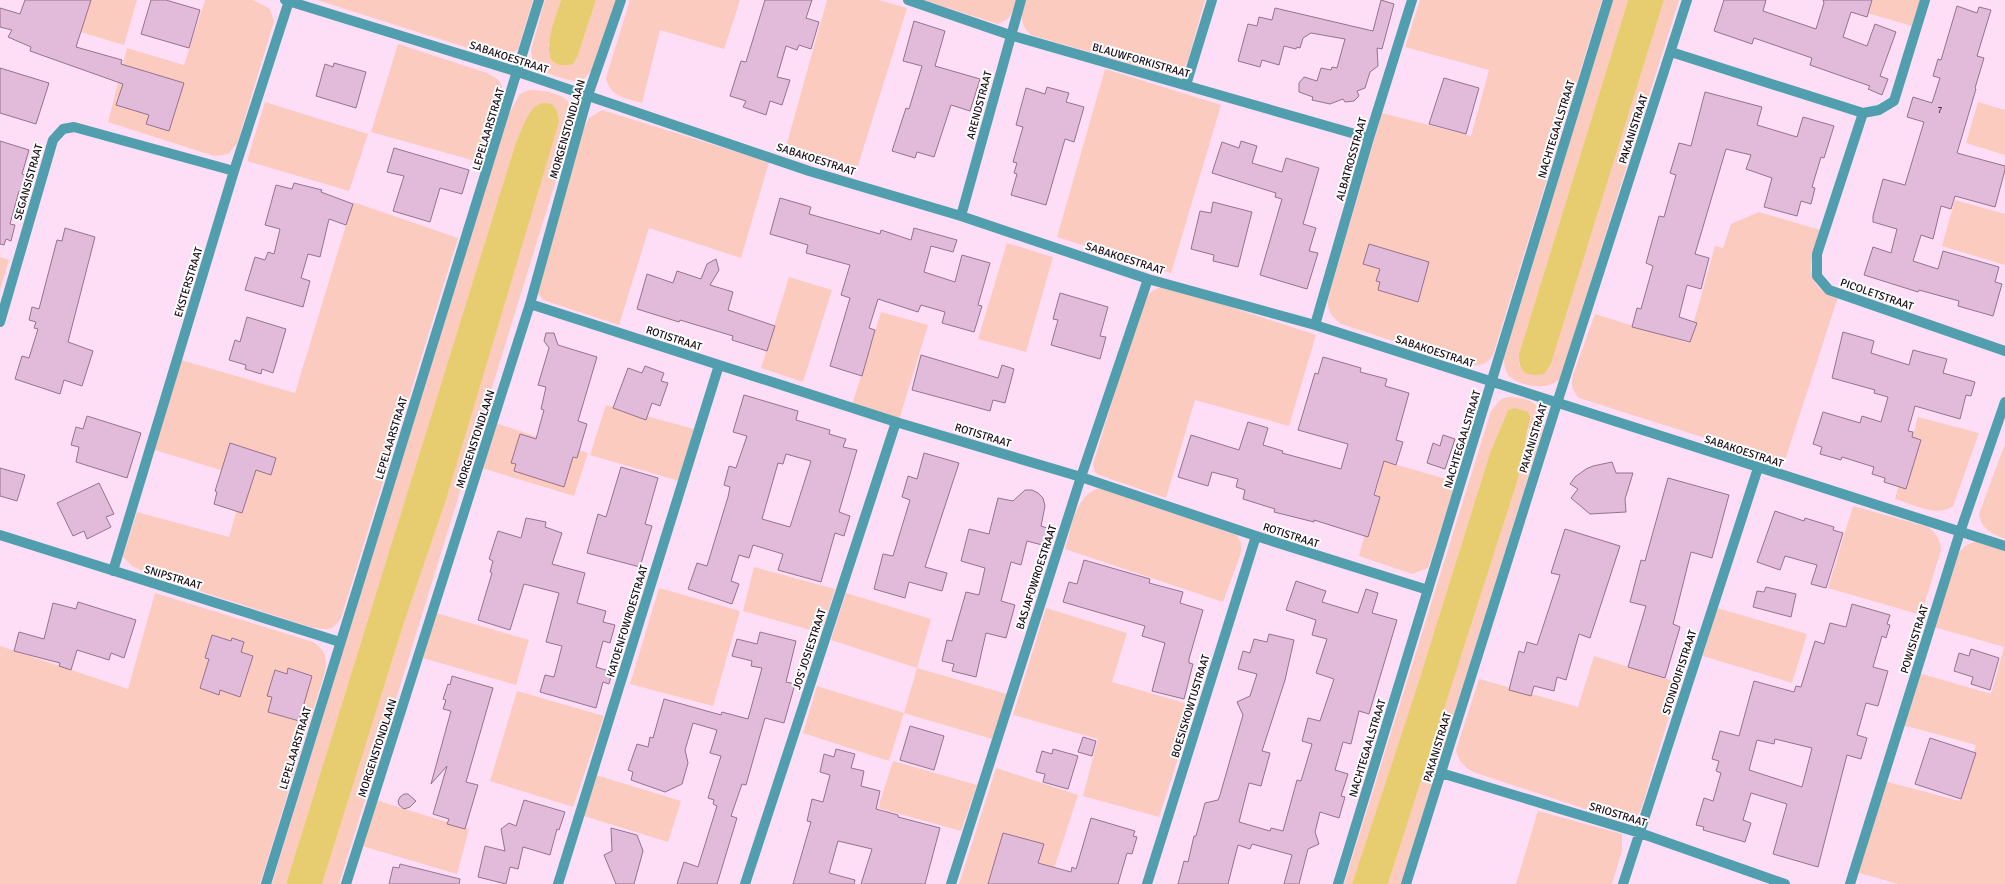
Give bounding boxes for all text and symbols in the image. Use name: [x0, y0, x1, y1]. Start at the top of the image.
street label: SABAKOESTRAAT: [468, 39, 550, 77]
street label: BLAUWFORKISTRAAT: [1091, 40, 1192, 81]
street label: ARENDSTRAAT: [964, 69, 995, 141]
street label: MORGENSTONDLAAN: [547, 78, 588, 180]
street label: NACHTEGAALSTRAAT: [1535, 78, 1578, 180]
street label: LEPELAARSTRAAT: [470, 86, 507, 172]
street label: PAKANISTRAAT: [1616, 92, 1651, 166]
house number: 7: [1938, 105, 1943, 116]
street label: ALBATROSSTRAAT: [1333, 115, 1370, 202]
street label: SABAKOESTRAAT: [775, 141, 857, 179]
street label: SEGANSISTRAAT: [11, 142, 46, 222]
street label: SABAKOESTRAAT: [1084, 240, 1166, 278]
street label: EKSTERSTRAAT: [172, 245, 206, 319]
street label: PICOLETSTRAAT: [1839, 276, 1916, 313]
street label: ROTISTRAAT: [644, 323, 704, 354]
street label: SABAKOESTRAAT: [1394, 333, 1476, 371]
street label: MORGENSTONDLAAN: [453, 388, 498, 490]
street label: NACHTEGAALSTRAAT: [1441, 388, 1484, 490]
street label: LEPELAARSTRAAT: [373, 395, 410, 481]
street label: PAKANISTRAAT: [1517, 401, 1550, 475]
street label: ROTISTRAAT: [953, 421, 1013, 450]
street label: SABAKOESTRAAT: [1703, 433, 1785, 471]
street label: ROTISTRAAT: [1261, 520, 1321, 551]
street label: BASJAFOWROESTRAAT: [1013, 523, 1060, 631]
street label: SNIPSTRAAT: [143, 563, 204, 593]
street label: KATOENFOWROESTRAAT: [604, 563, 651, 679]
street label: POWISISTRAAT: [1898, 603, 1931, 675]
street label: JOS'JOSIESTRAAT: [790, 607, 829, 691]
street label: STONDOIFISTRAAT: [1660, 628, 1699, 716]
street label: BOESISKOWTUSTRAAT: [1169, 652, 1213, 759]
street label: MORGENSTONDLAAN: [355, 697, 400, 799]
street label: NACHTEGAALSTRAAT: [1346, 697, 1389, 799]
street label: LEPELAARSTRAAT: [277, 705, 314, 791]
street label: PAKANISTRAAT: [1421, 710, 1454, 784]
street label: SRIOSTRAAT: [1588, 800, 1649, 830]

